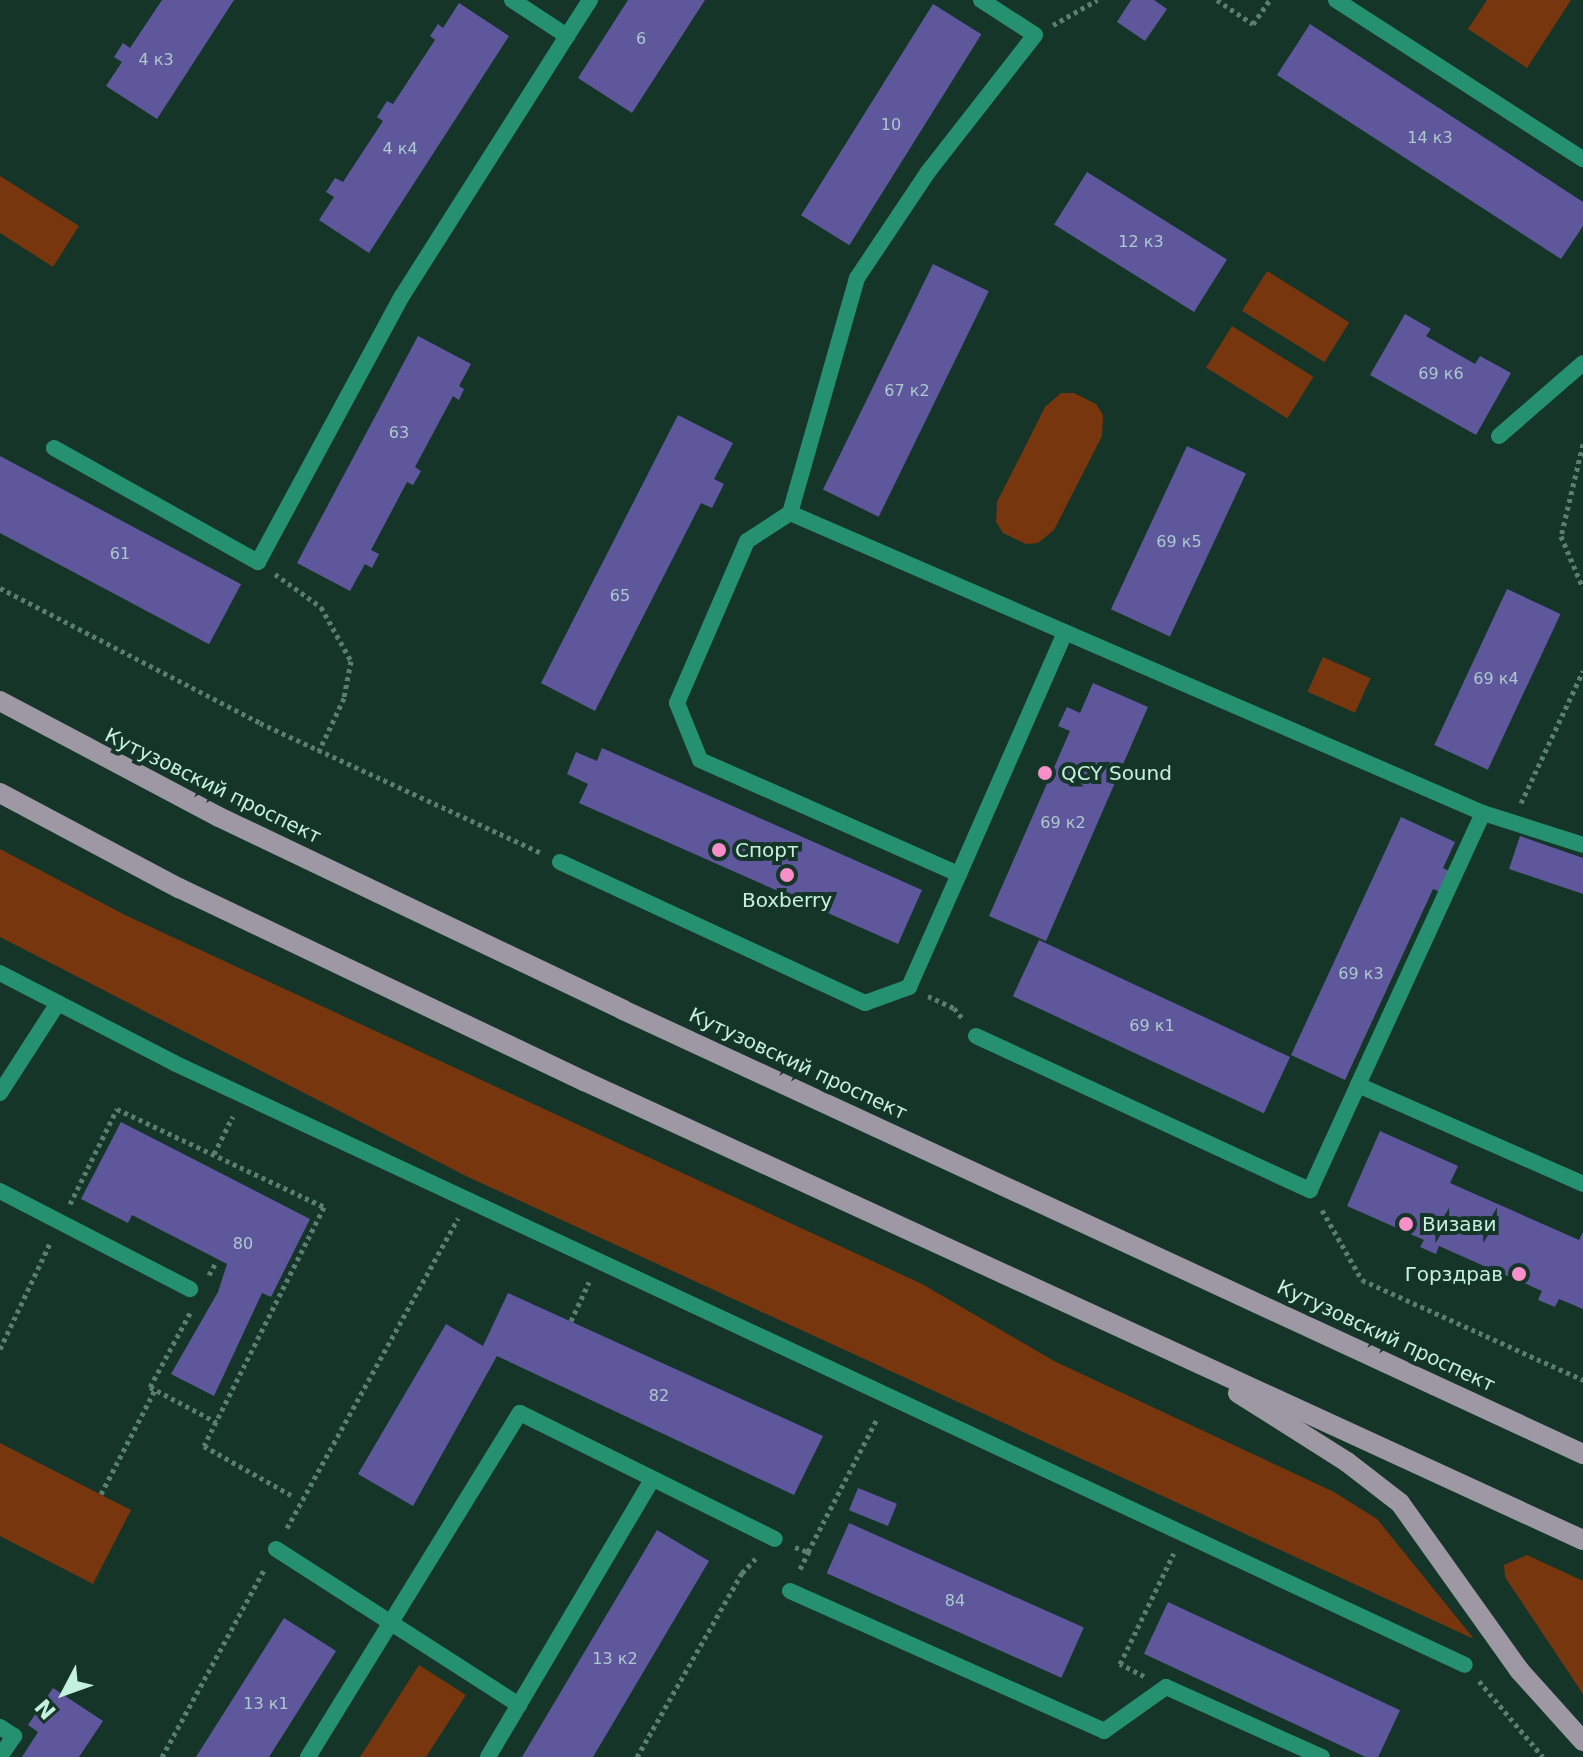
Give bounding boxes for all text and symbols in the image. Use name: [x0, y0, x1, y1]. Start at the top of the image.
house number: 6: [636, 29, 646, 49]
house number: 4 к3: [138, 50, 174, 70]
house number: 10: [881, 115, 901, 135]
house number: 14 к3: [1407, 128, 1453, 148]
house number: 4 к4: [382, 139, 418, 159]
house number: 12 к3: [1118, 232, 1164, 252]
house number: 69 к6: [1418, 364, 1464, 384]
house number: 67 к2: [884, 381, 930, 401]
house number: 63: [389, 423, 409, 443]
house number: 69 к5: [1156, 532, 1202, 552]
house number: 61: [110, 544, 130, 564]
house number: 65: [610, 586, 630, 606]
house number: 69 к4: [1473, 669, 1519, 689]
street label: Кутузовский проспект: [101, 723, 325, 849]
place label: QCY Sound: [1061, 761, 1172, 785]
marker: QCY Sound: [1036, 764, 1054, 782]
house number: 69 к2: [1040, 813, 1086, 833]
place label: Спорт: [735, 838, 799, 862]
marker: Спорт: [710, 841, 728, 859]
marker: Boxberry: [778, 866, 796, 884]
place label: Boxberry: [742, 888, 832, 912]
house number: 69 к3: [1338, 964, 1384, 984]
street label: Кутузовский проспект: [685, 1003, 911, 1125]
house number: 69 к1: [1129, 1016, 1175, 1036]
place label: Визави: [1422, 1212, 1496, 1236]
marker: Визави: [1397, 1215, 1415, 1233]
house number: 80: [233, 1234, 253, 1254]
place label: Горздрав: [1405, 1262, 1503, 1286]
marker: Горздрав: [1510, 1265, 1528, 1283]
street label: Кутузовский проспект: [1273, 1275, 1499, 1397]
house number: 82: [649, 1386, 669, 1406]
house number: 84: [945, 1591, 965, 1611]
house number: 13 к2: [592, 1649, 638, 1669]
north arrow: [24, 1653, 104, 1733]
text: N: [30, 1694, 61, 1724]
house number: 13 к1: [243, 1694, 289, 1714]

